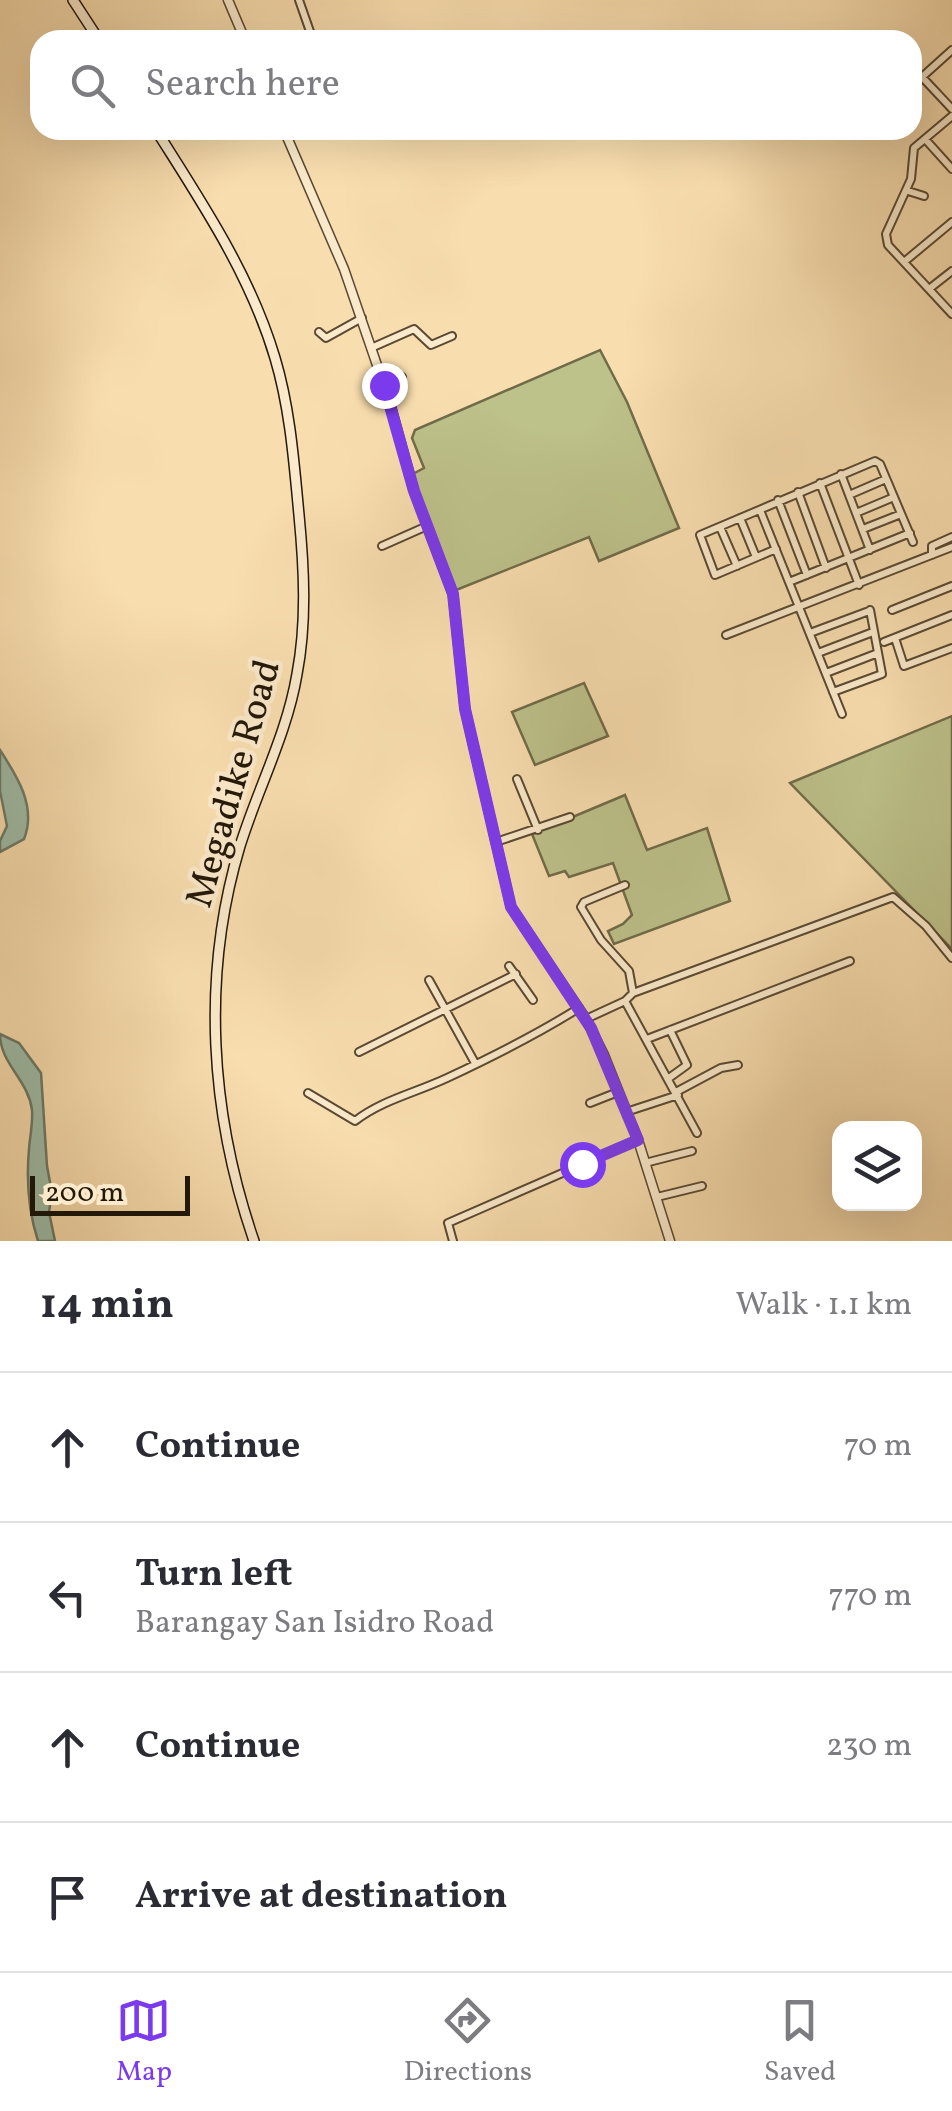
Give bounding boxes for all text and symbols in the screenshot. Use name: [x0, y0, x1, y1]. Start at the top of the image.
search box: [30, 30, 922, 140]
icon: search: [65, 58, 120, 113]
text: Search here: [145, 59, 340, 112]
route end: [362, 363, 408, 409]
street label: Megadike Road: [175, 654, 296, 914]
map controls: [832, 1121, 922, 1211]
button: layers: [832, 1121, 922, 1211]
route start: [560, 1142, 606, 1188]
scale bar: [30, 1171, 190, 1216]
text: 200 m: [45, 1174, 124, 1213]
text: 14 min: [40, 1277, 174, 1336]
text: Walk · 1.1 km: [736, 1284, 912, 1328]
icon: ahead: [40, 1420, 95, 1475]
text: Continue: [135, 1421, 300, 1474]
text: 70 m: [844, 1425, 912, 1469]
text: Turn left: [135, 1549, 292, 1602]
icon: left: [40, 1570, 95, 1625]
text: 770 m: [828, 1575, 912, 1619]
text: Barangay San Isidro Road: [135, 1602, 494, 1646]
icon: ahead: [40, 1720, 95, 1775]
text: Continue: [135, 1721, 300, 1774]
text: 230 m: [826, 1725, 912, 1769]
icon: arrive: [40, 1870, 95, 1925]
text: Arrive at destination: [135, 1871, 508, 1924]
tab: Map: [116, 1993, 172, 2092]
tab: Directions: [404, 1993, 532, 2092]
tab: Saved: [764, 1993, 836, 2092]

